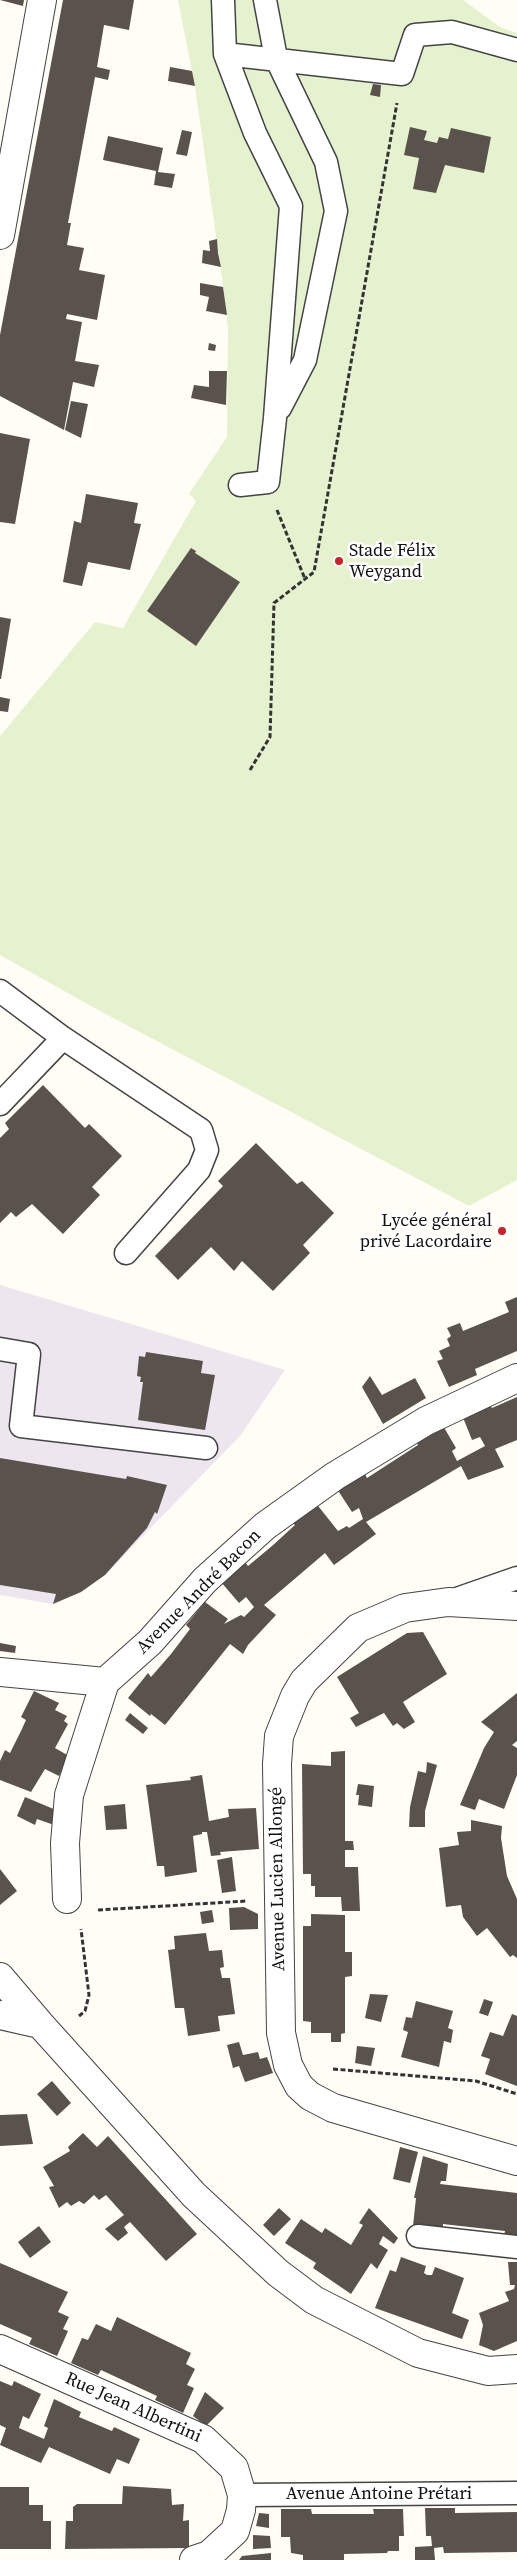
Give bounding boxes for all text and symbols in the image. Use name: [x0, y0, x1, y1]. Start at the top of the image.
place label: Stade Félix Weygand: [349, 540, 436, 582]
marker: Stade Félix Weygand: [333, 555, 345, 567]
place label: Lycée général privé Lacordaire: [360, 1210, 492, 1252]
marker: Lycée général privé Lacordaire: [496, 1225, 508, 1237]
street label: Avenue André Bacon: [132, 1525, 266, 1659]
street label: Avenue Lucien Allongé: [266, 1787, 290, 1971]
street label: Rue Jean Albertini: [61, 2368, 205, 2448]
street label: Avenue Antoine Prétari: [286, 2483, 472, 2505]

